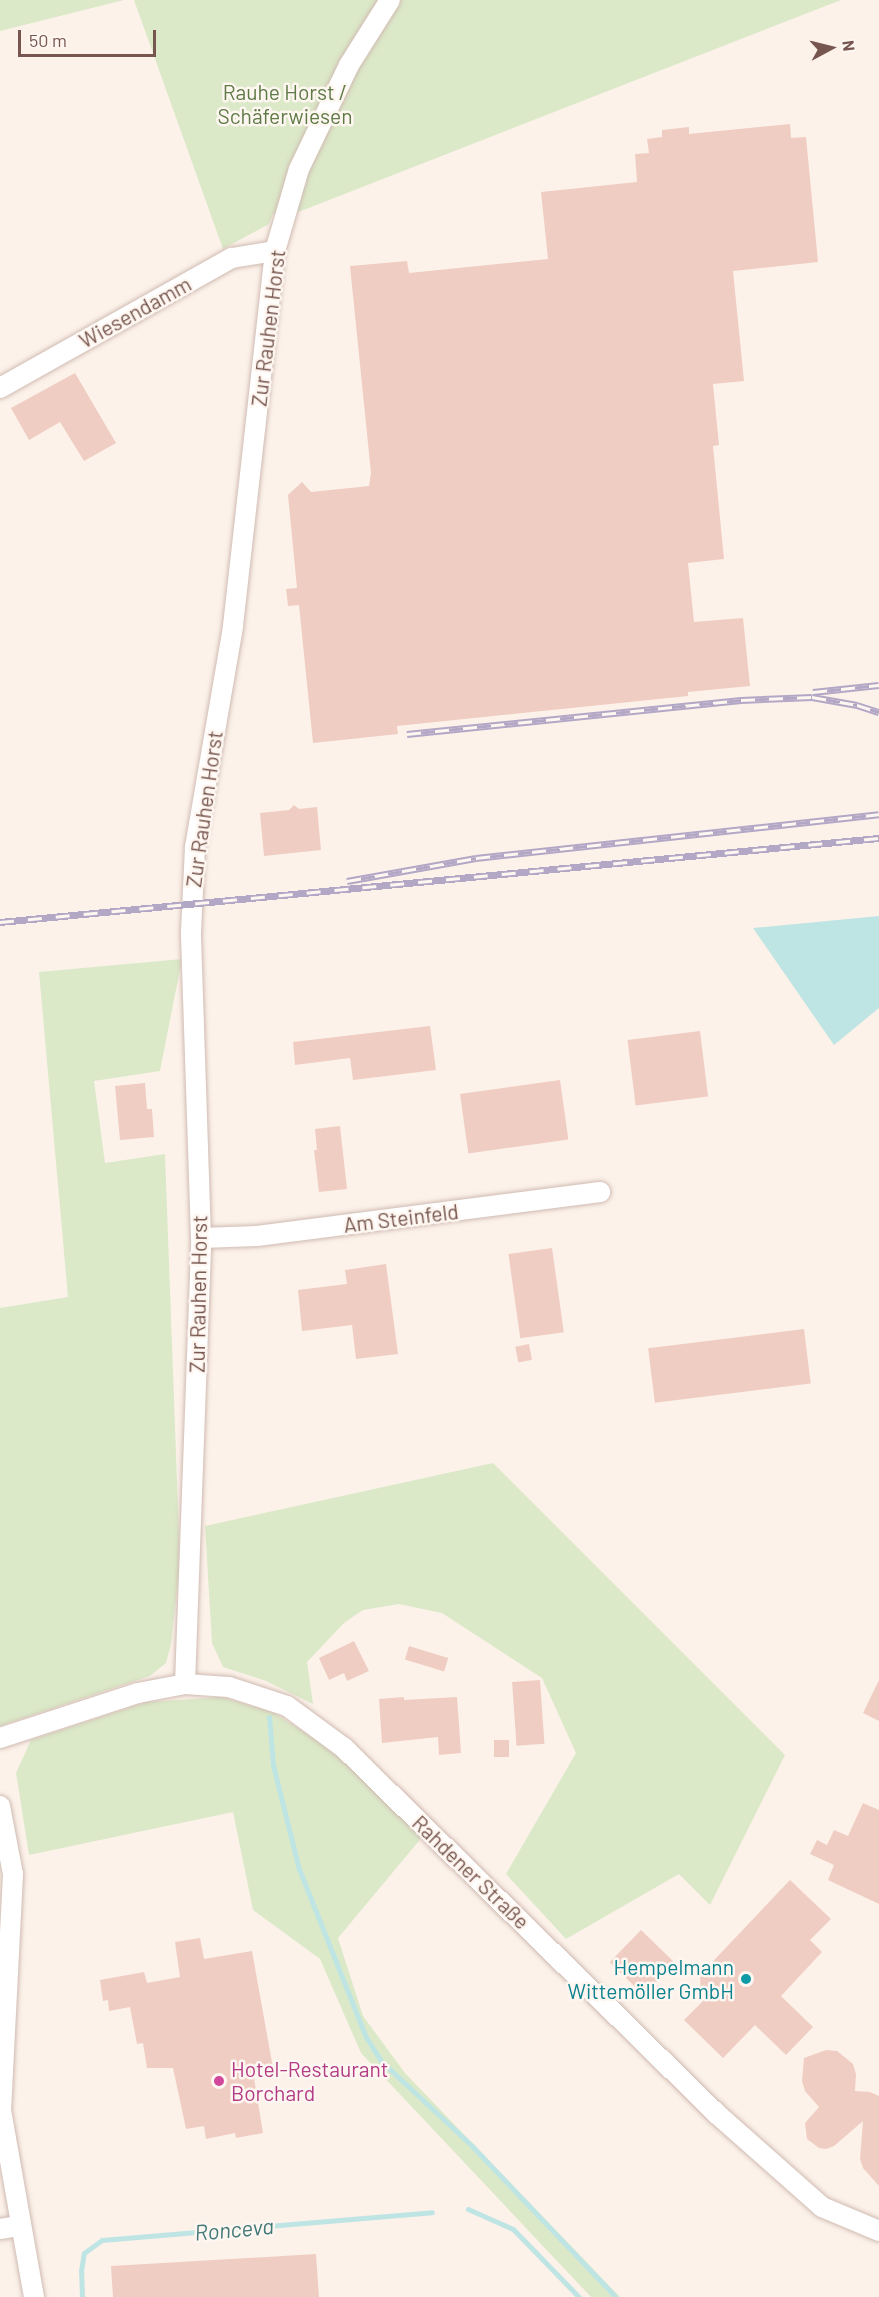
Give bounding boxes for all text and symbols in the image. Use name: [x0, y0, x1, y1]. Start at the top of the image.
scale bar: [21, 18, 159, 56]
north arrow: [801, 18, 861, 78]
text: 50 m: [29, 29, 67, 51]
text: N: [839, 39, 859, 52]
park label: Rauhe Horst / Schäferwiesen: [217, 79, 353, 129]
street label: Zur Rauhen Horst: [246, 248, 290, 408]
street label: Wiesendamm: [75, 271, 195, 353]
street label: Zur Rauhen Horst: [181, 729, 227, 889]
street label: Am Steinfeld: [342, 1198, 460, 1238]
street label: Zur Rauhen Horst: [184, 1215, 212, 1373]
street label: Rahdener Straße: [407, 1810, 535, 1934]
place label: Hempelmann Wittemöller GmbH: [567, 1954, 734, 2004]
marker: Hempelmann Wittemöller GmbH: [739, 1972, 753, 1986]
place label: Hotel-Restaurant Borchard: [231, 2056, 388, 2106]
marker: Hotel-Restaurant Borchard: [212, 2074, 226, 2088]
water label: Ronceva: [193, 2212, 275, 2246]

